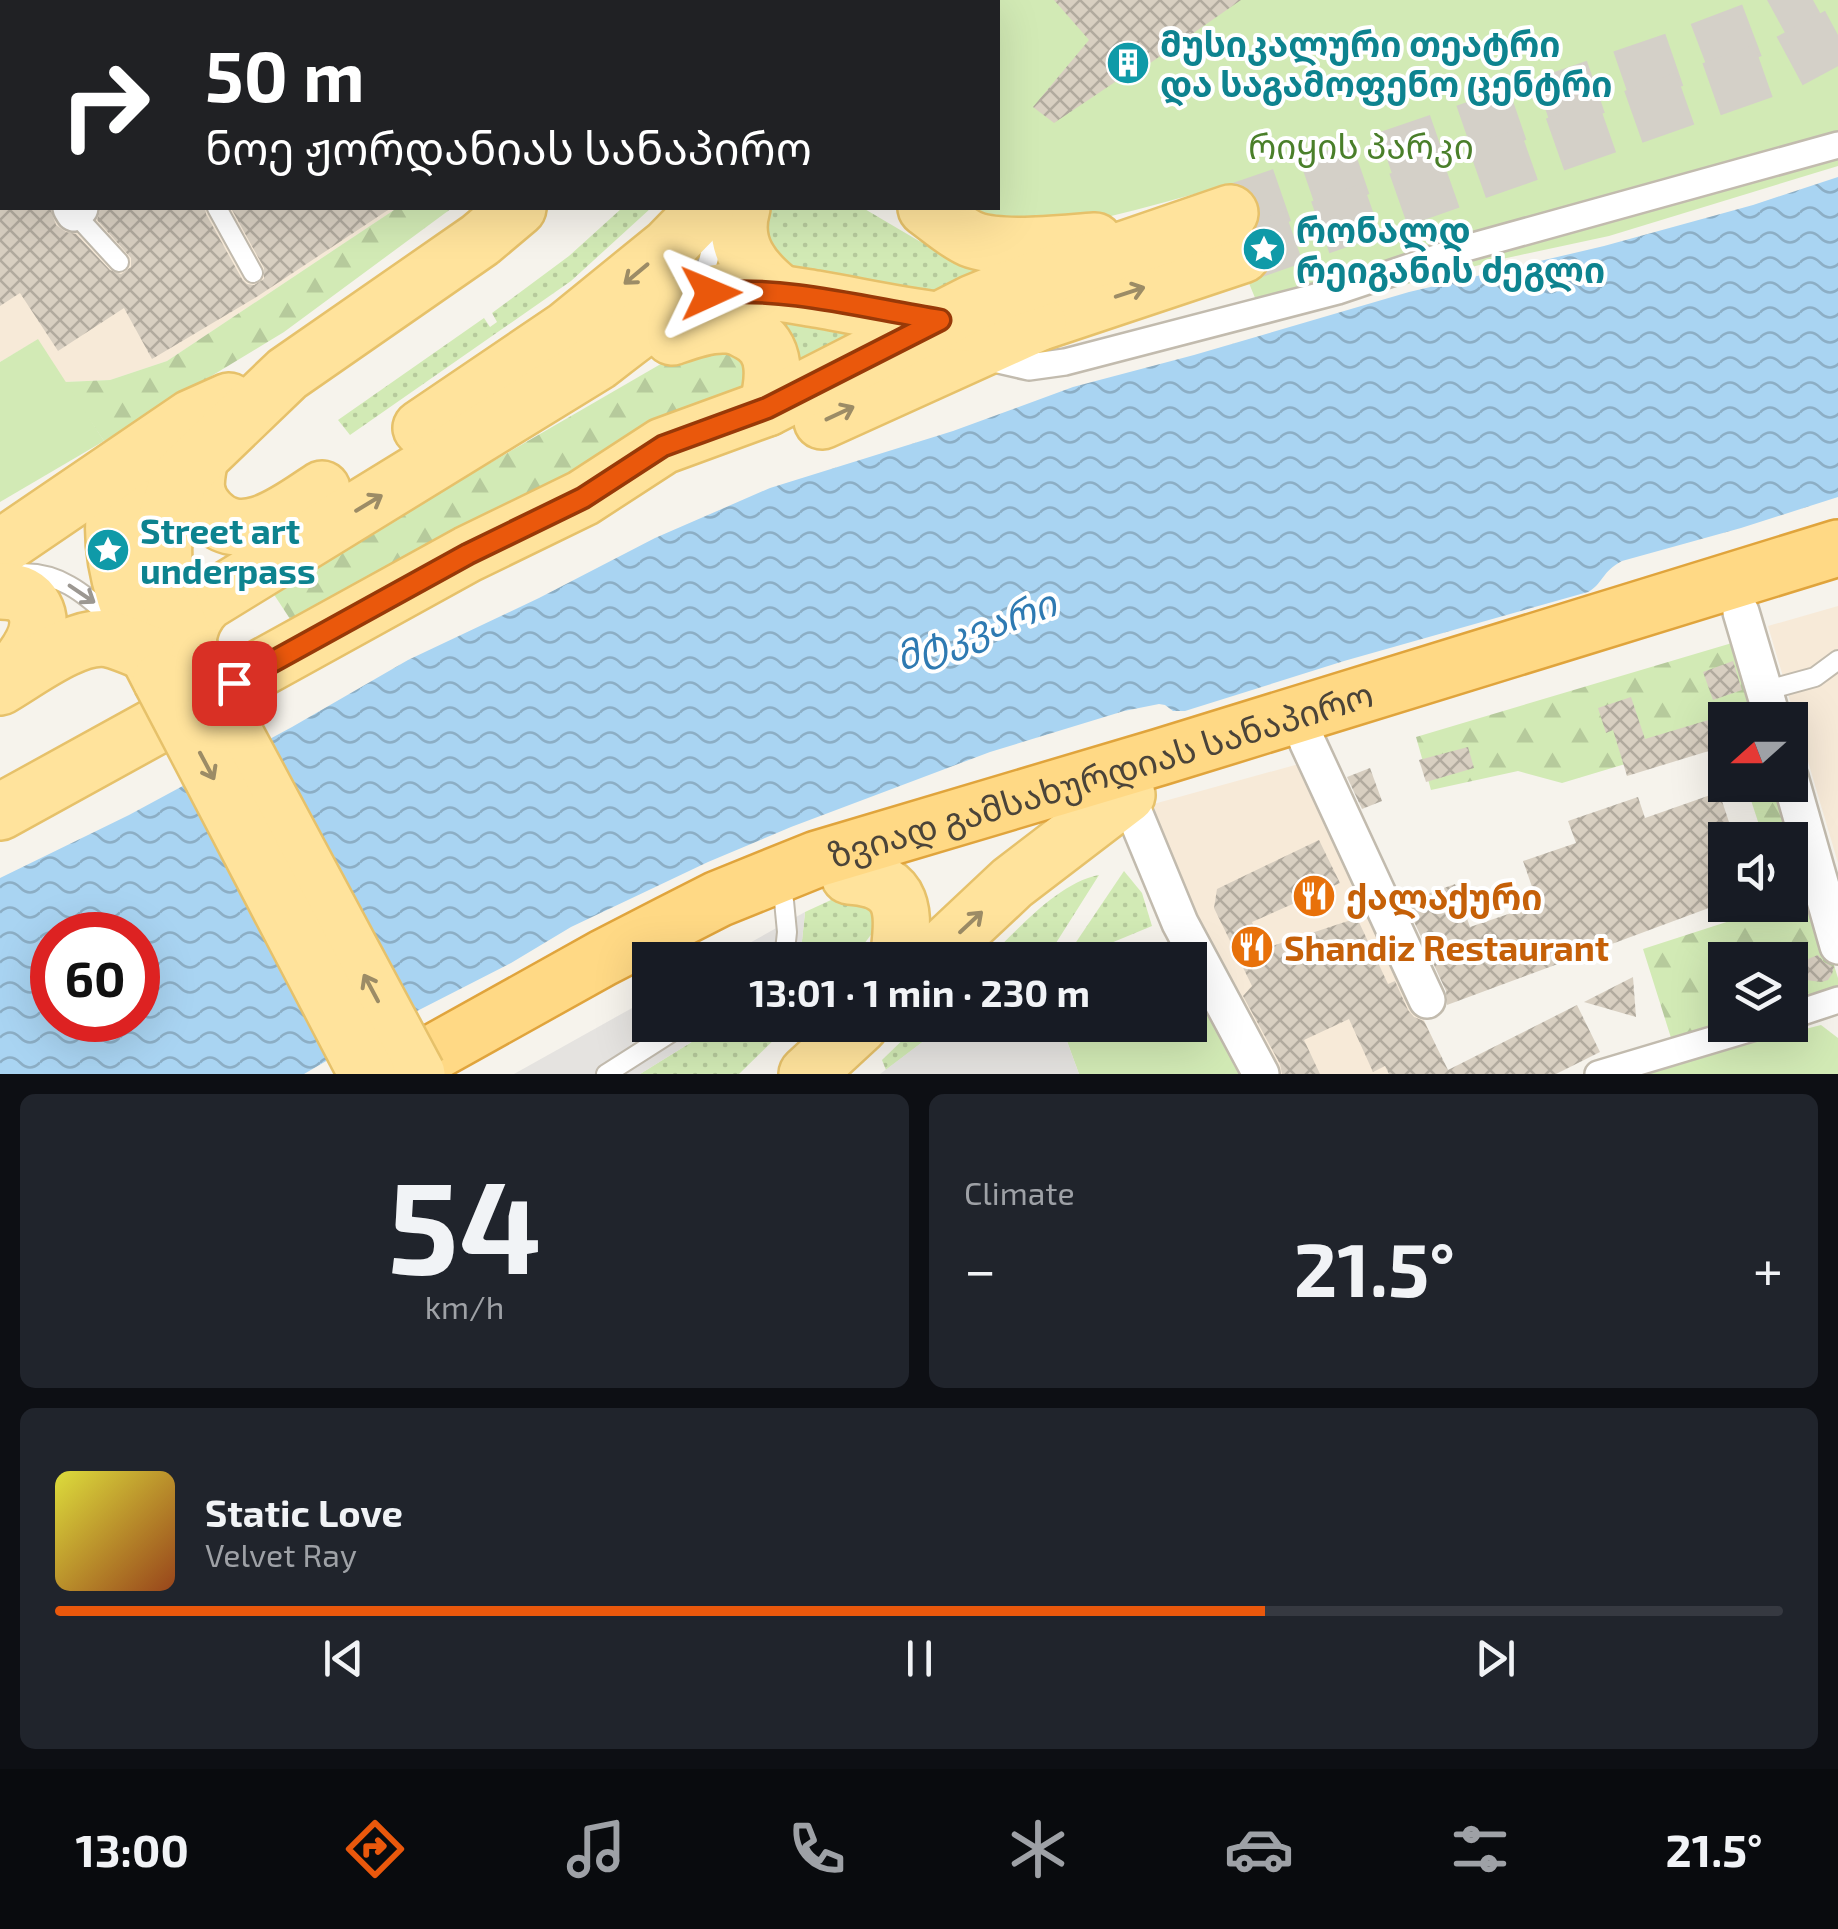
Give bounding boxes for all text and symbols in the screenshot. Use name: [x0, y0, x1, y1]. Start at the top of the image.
place label: მუსიკალური თეატრი და საგამოფენო ცენტრი: [1160, 22, 1613, 107]
text: 50 m: [205, 32, 365, 116]
icon: right: [40, 40, 170, 170]
building icon: მუსიკალური თეატრი და საგამოფენო ცენტრი: [1105, 40, 1151, 86]
text: ნოე ჟორდანიას სანაპირო: [205, 120, 812, 174]
park label: რიყის პარკი: [1248, 124, 1474, 168]
place label: რონალდ რეიგანის ძეგლი: [1296, 208, 1605, 292]
place icon: რონალდ რეიგანის ძეგლი: [1241, 226, 1287, 272]
position arrow: [659, 241, 763, 345]
one-way arrow: [623, 263, 649, 285]
one-way arrow: [1114, 282, 1146, 300]
one-way arrow: [824, 402, 854, 421]
one-way arrow: [354, 493, 382, 513]
place label: Street art underpass: [140, 509, 316, 591]
place icon: Street art underpass: [85, 527, 131, 573]
water label: მტკვარი: [888, 578, 1064, 681]
one-way arrow: [68, 583, 96, 604]
pin: [192, 641, 277, 726]
icon: arrive: [207, 656, 262, 711]
street label: ზვიად გამსახურდიას სანაპირო: [823, 672, 1378, 876]
north arrow: [1708, 702, 1808, 802]
map controls: [1708, 702, 1808, 1042]
one-way arrow: [197, 751, 217, 781]
button: sound: [1708, 822, 1808, 922]
restaurant icon: ქალაქური: [1291, 873, 1337, 919]
place label: ქალაქური: [1346, 875, 1542, 919]
one-way arrow: [958, 911, 983, 934]
speed limit sign: 60: [30, 912, 160, 1042]
restaurant icon: Shandiz Restaurant: [1229, 924, 1275, 970]
place label: Shandiz Restaurant: [1284, 926, 1609, 968]
button: layers: [1708, 942, 1808, 1042]
text: 13:01 · 1 min · 230 m: [749, 969, 1090, 1015]
one-way arrow: [361, 974, 381, 1003]
text: 54: [387, 1144, 542, 1300]
text: Climate: [964, 1173, 1075, 1211]
text: 21.5°: [1294, 1222, 1455, 1312]
text: −: [964, 1235, 996, 1301]
text: +: [1753, 1235, 1783, 1301]
text: km/h: [425, 1287, 504, 1325]
text: Static Love: [205, 1489, 403, 1535]
text: Velvet Ray: [205, 1535, 357, 1573]
icon: previous: [316, 1631, 371, 1686]
icon: pause: [892, 1631, 947, 1686]
icon: next: [1468, 1631, 1523, 1686]
icon: directions: [340, 1814, 410, 1884]
icon: music: [561, 1814, 631, 1884]
icon: phone: [782, 1814, 852, 1884]
icon: climate: [1003, 1814, 1073, 1884]
icon: car: [1224, 1814, 1294, 1884]
icon: filters: [1445, 1814, 1515, 1884]
text: 13:00: [75, 1822, 189, 1876]
text: 21.5°: [1666, 1822, 1762, 1876]

